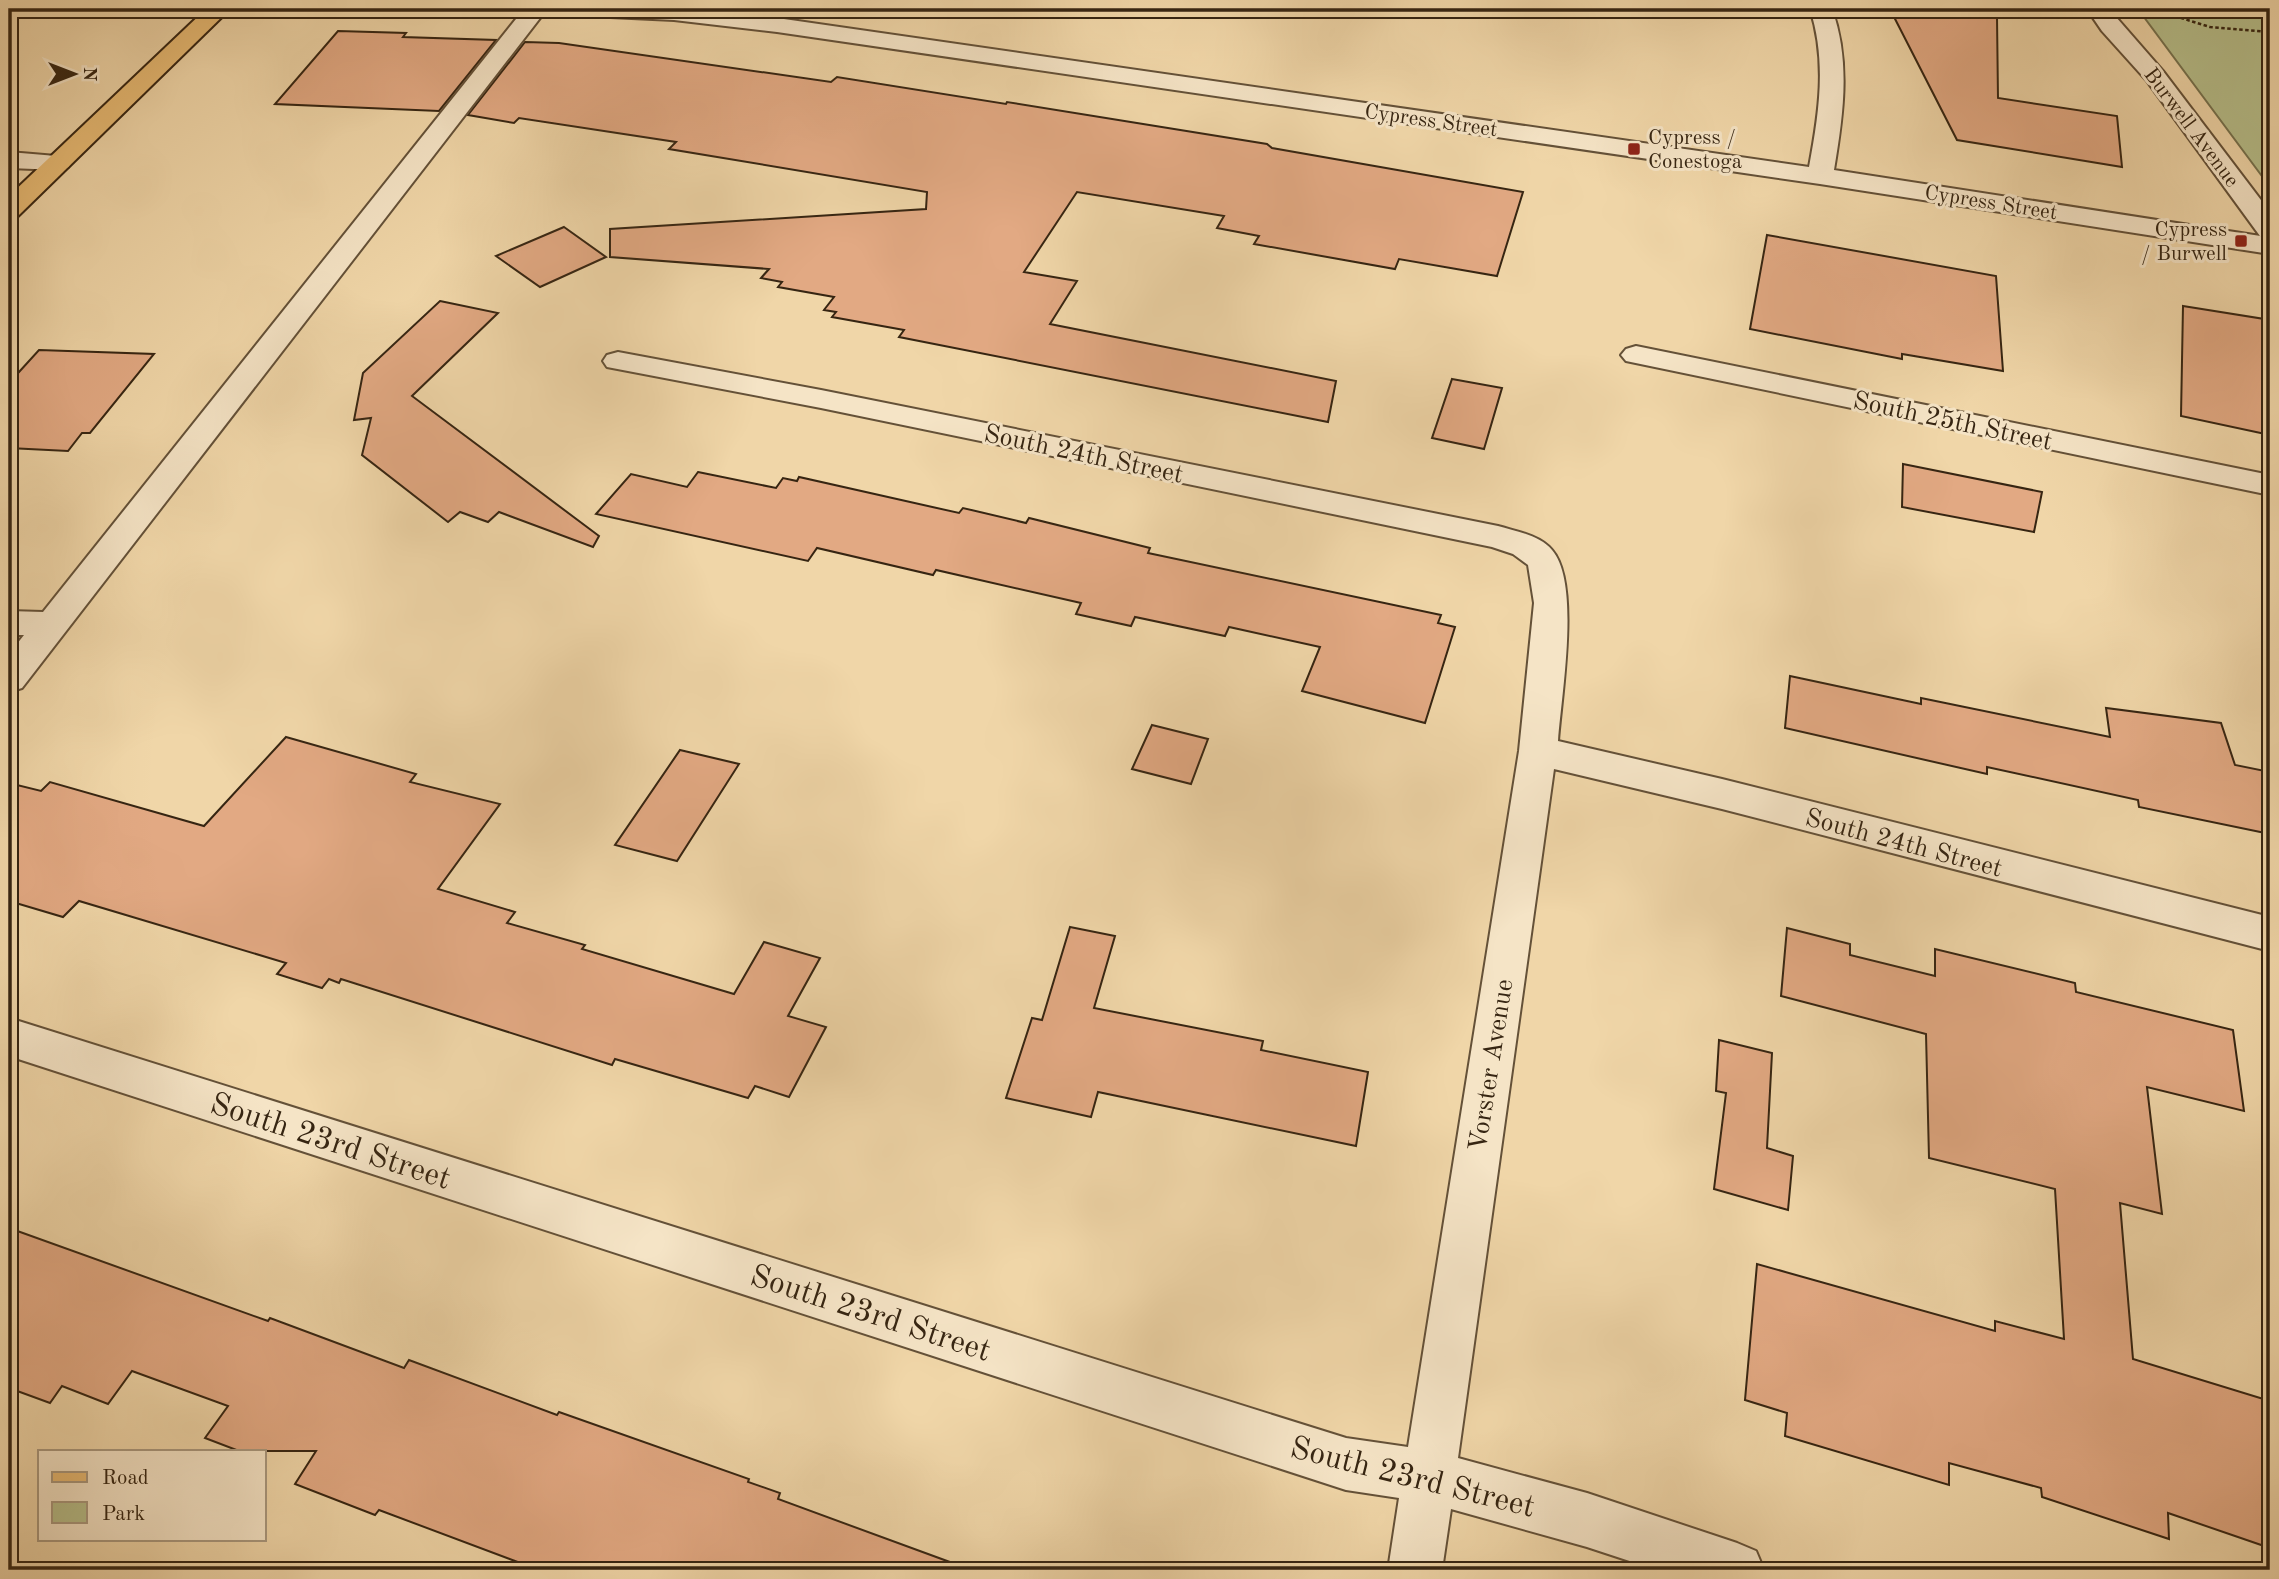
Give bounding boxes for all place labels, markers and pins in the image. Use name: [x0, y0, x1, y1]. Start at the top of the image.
place label: Cypress / Conestoga: [1648, 128, 1742, 173]
marker: Cypress / Conestoga: [1626, 141, 1642, 157]
place label: Cypress / Burwell: [2141, 220, 2227, 265]
marker: Cypress / Burwell: [2233, 233, 2249, 249]

